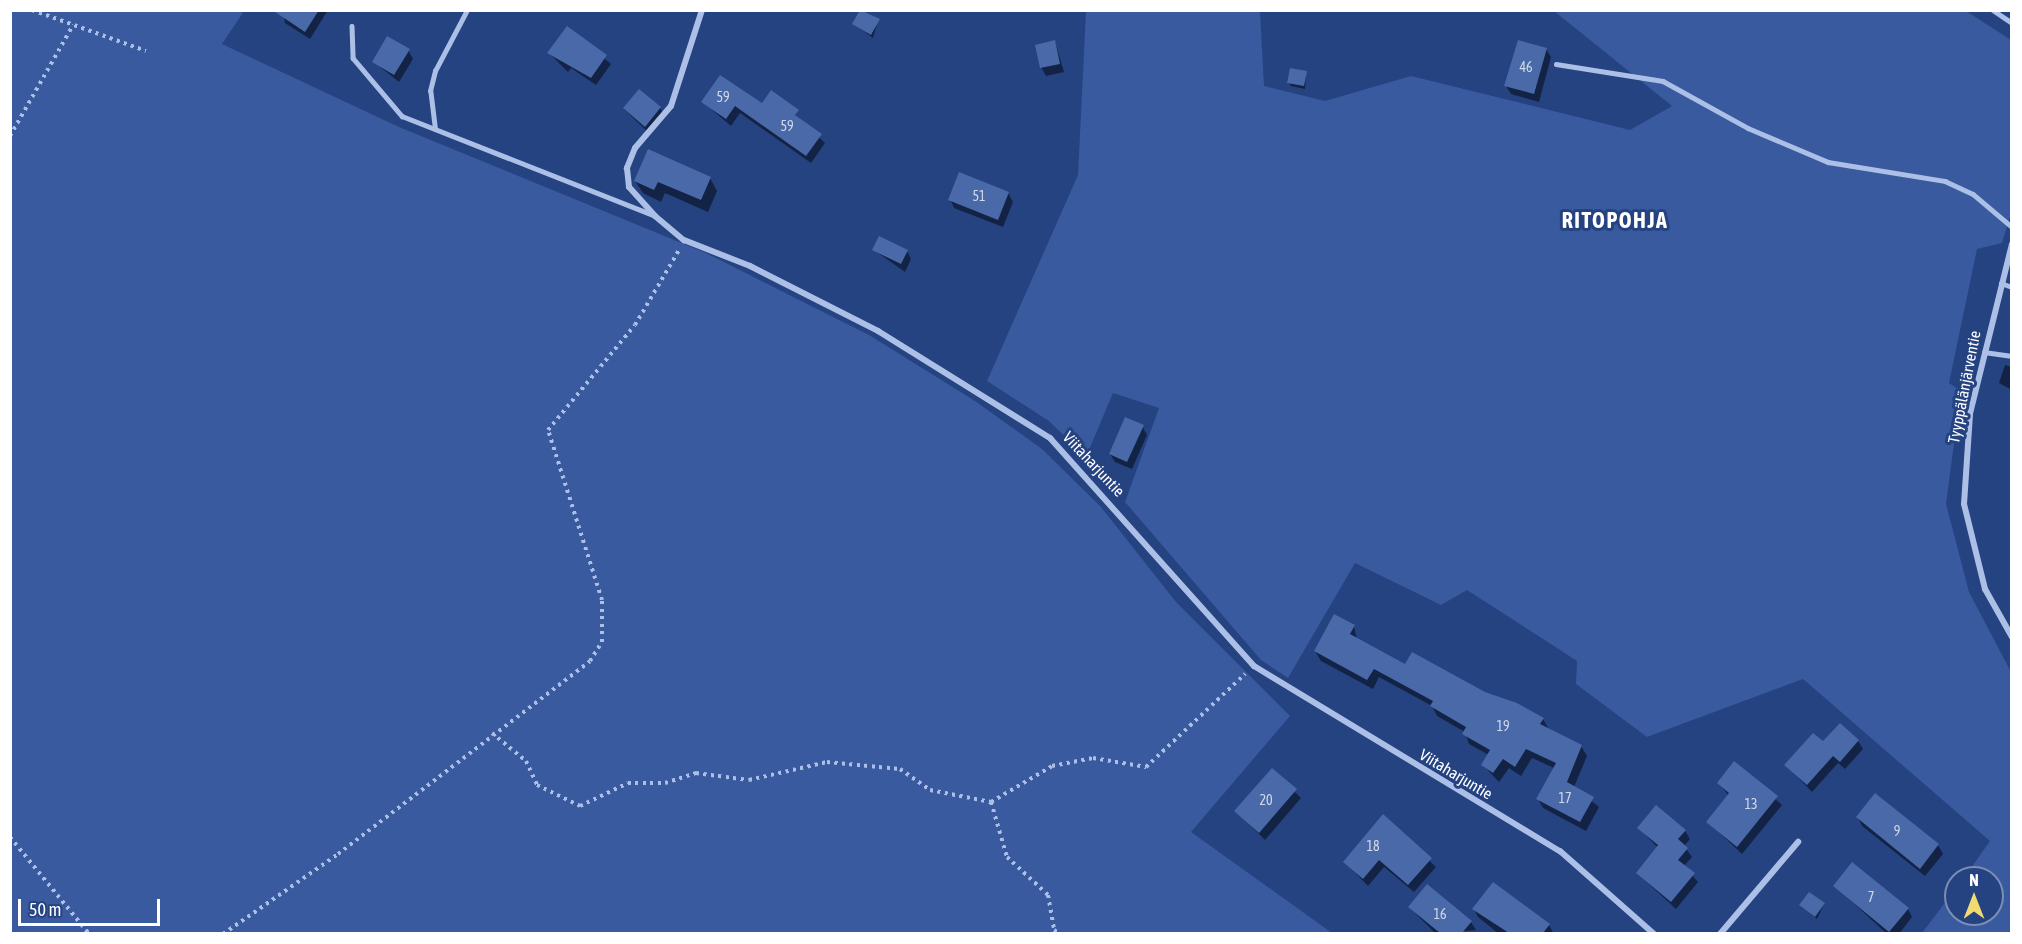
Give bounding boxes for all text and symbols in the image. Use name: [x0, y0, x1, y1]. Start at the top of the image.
house number: 46: [1519, 59, 1533, 75]
house number: 59: [716, 89, 730, 105]
house number: 59: [780, 118, 794, 134]
house number: 51: [972, 188, 986, 204]
district label: RITOPOHJA: [1562, 208, 1668, 234]
street label: Tyyppälänjärventie: [1944, 329, 1984, 445]
street label: Viitaharjuntie: [1059, 428, 1129, 500]
house number: 19: [1496, 718, 1510, 734]
street label: Viitaharjuntie: [1416, 745, 1496, 803]
house number: 17: [1558, 790, 1572, 806]
house number: 20: [1259, 792, 1273, 808]
house number: 13: [1744, 796, 1758, 812]
house number: 9: [1894, 823, 1900, 839]
house number: 18: [1366, 838, 1380, 854]
north arrow: [1944, 866, 2004, 926]
text: N: [1969, 871, 1979, 889]
scale bar: [21, 887, 164, 925]
house number: 7: [1868, 889, 1874, 905]
text: 50 m: [29, 899, 61, 920]
house number: 16: [1433, 906, 1447, 922]

